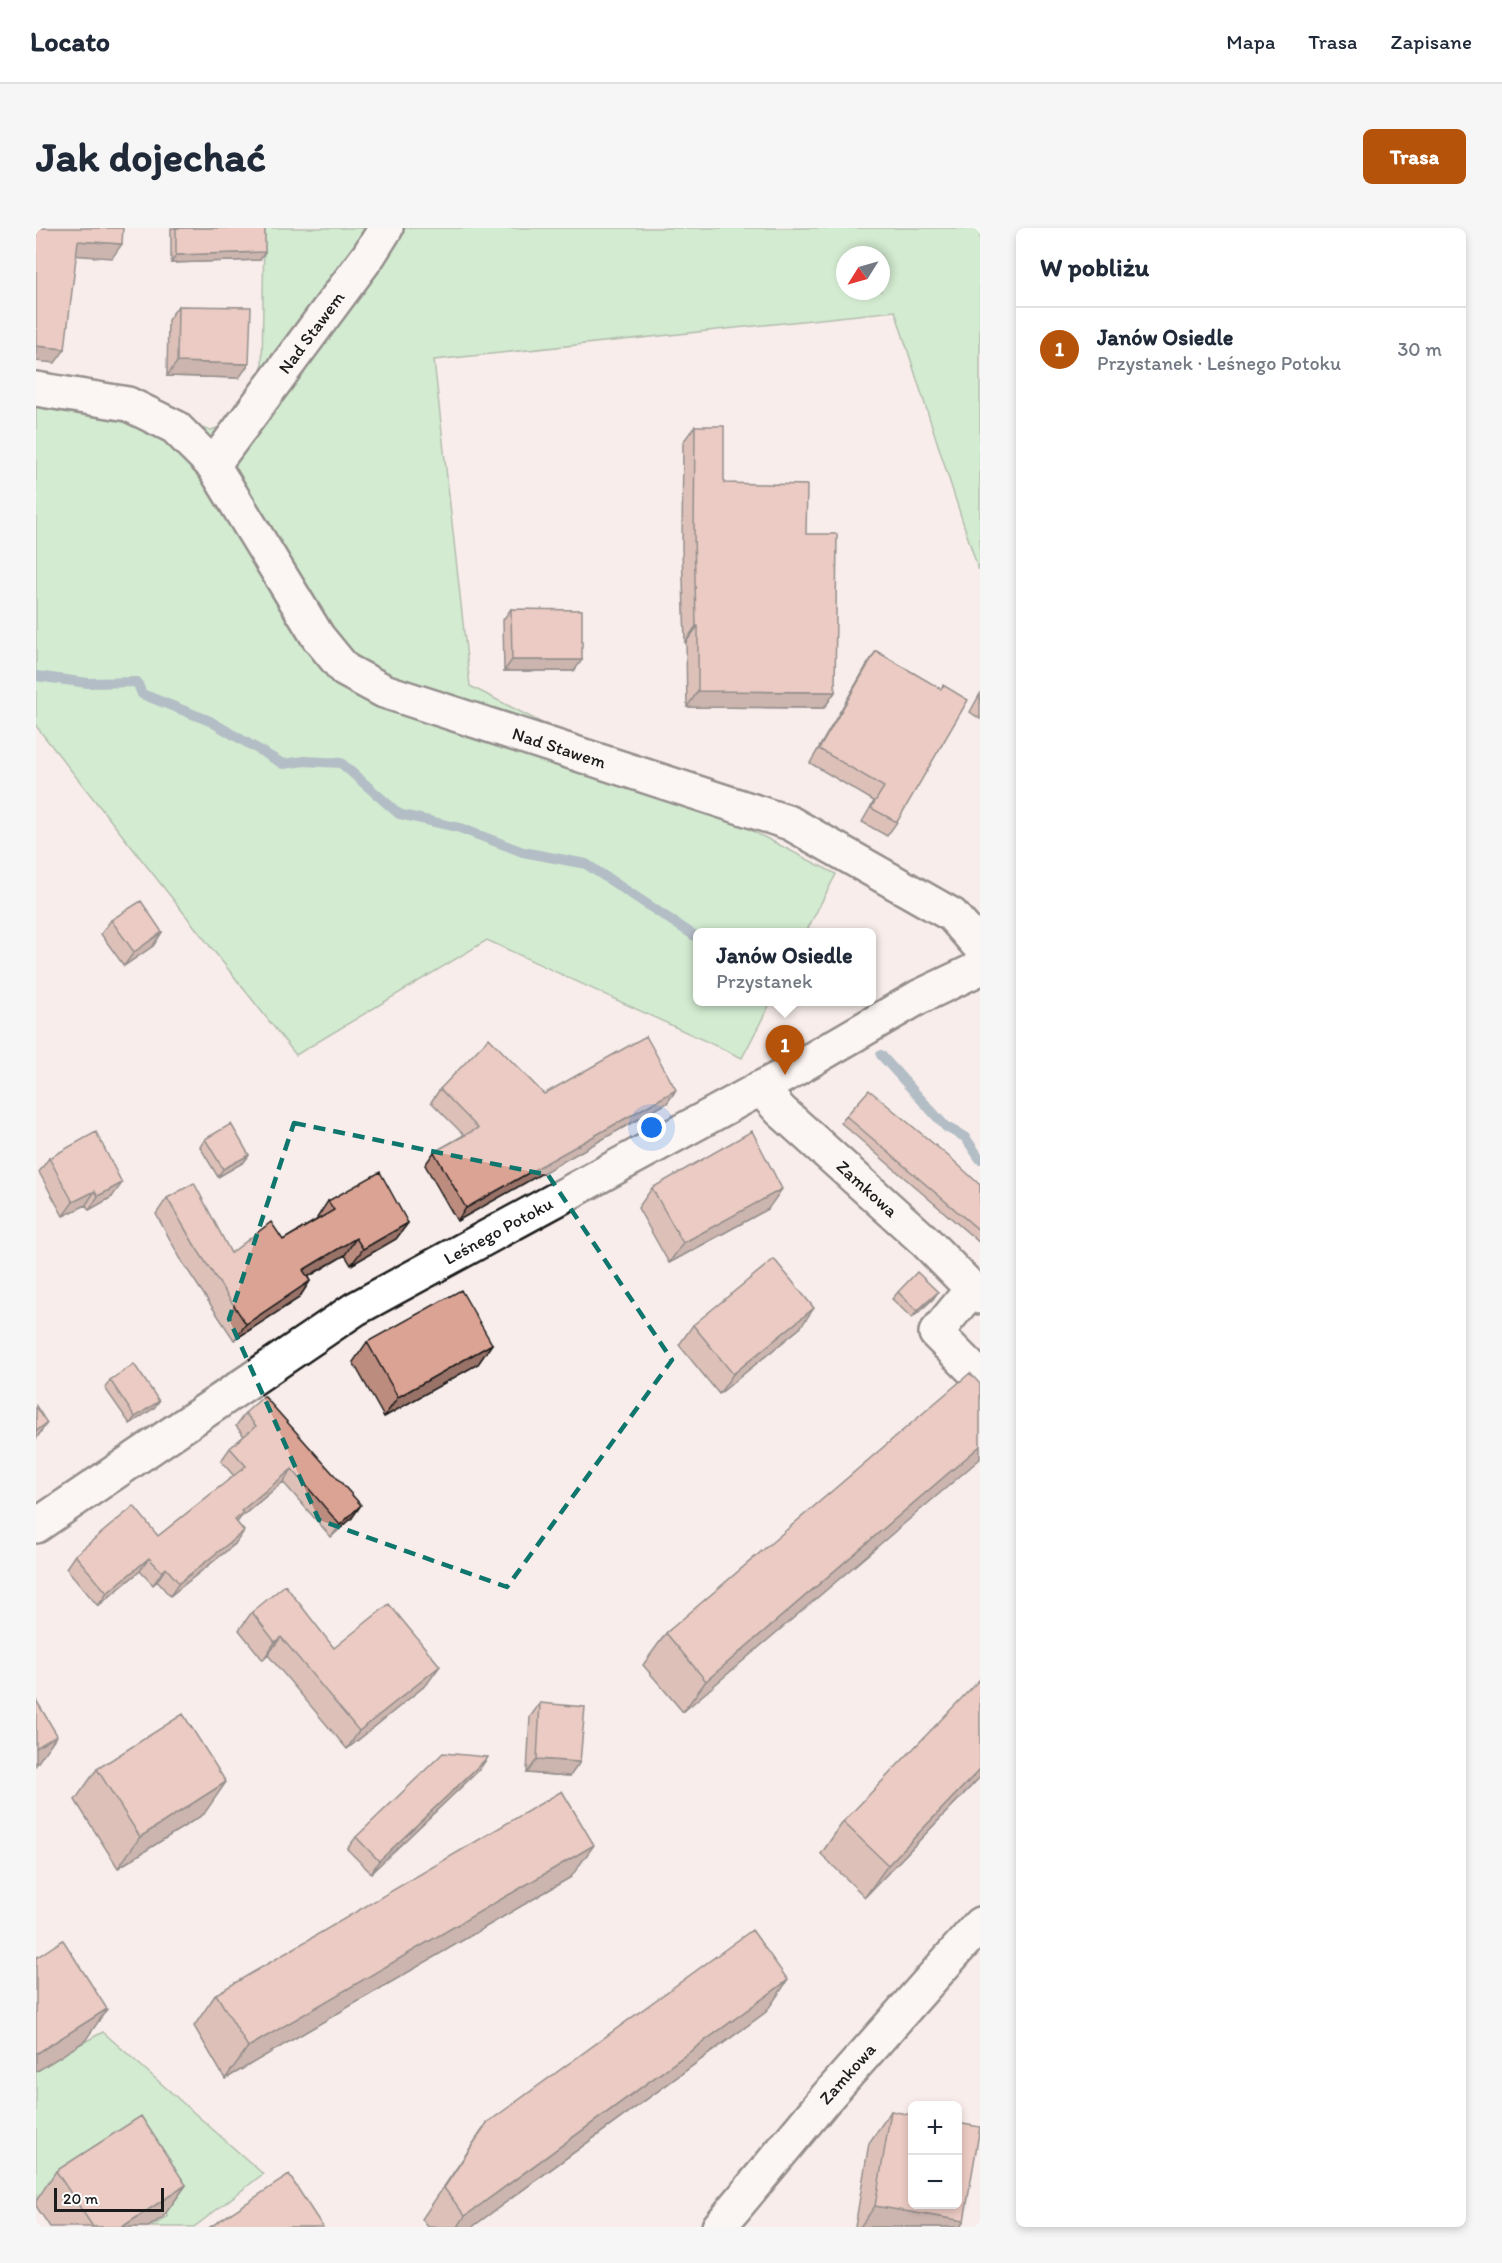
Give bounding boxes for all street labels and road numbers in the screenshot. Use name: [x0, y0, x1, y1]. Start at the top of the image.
street label: Nad Stawem: [274, 287, 349, 378]
street label: Nad Stawem: [510, 722, 609, 773]
street label: Zamkowa: [832, 1155, 903, 1222]
street label: Leśnego Potoku: [440, 1192, 557, 1270]
street label: Zamkowa: [814, 2038, 881, 2109]

